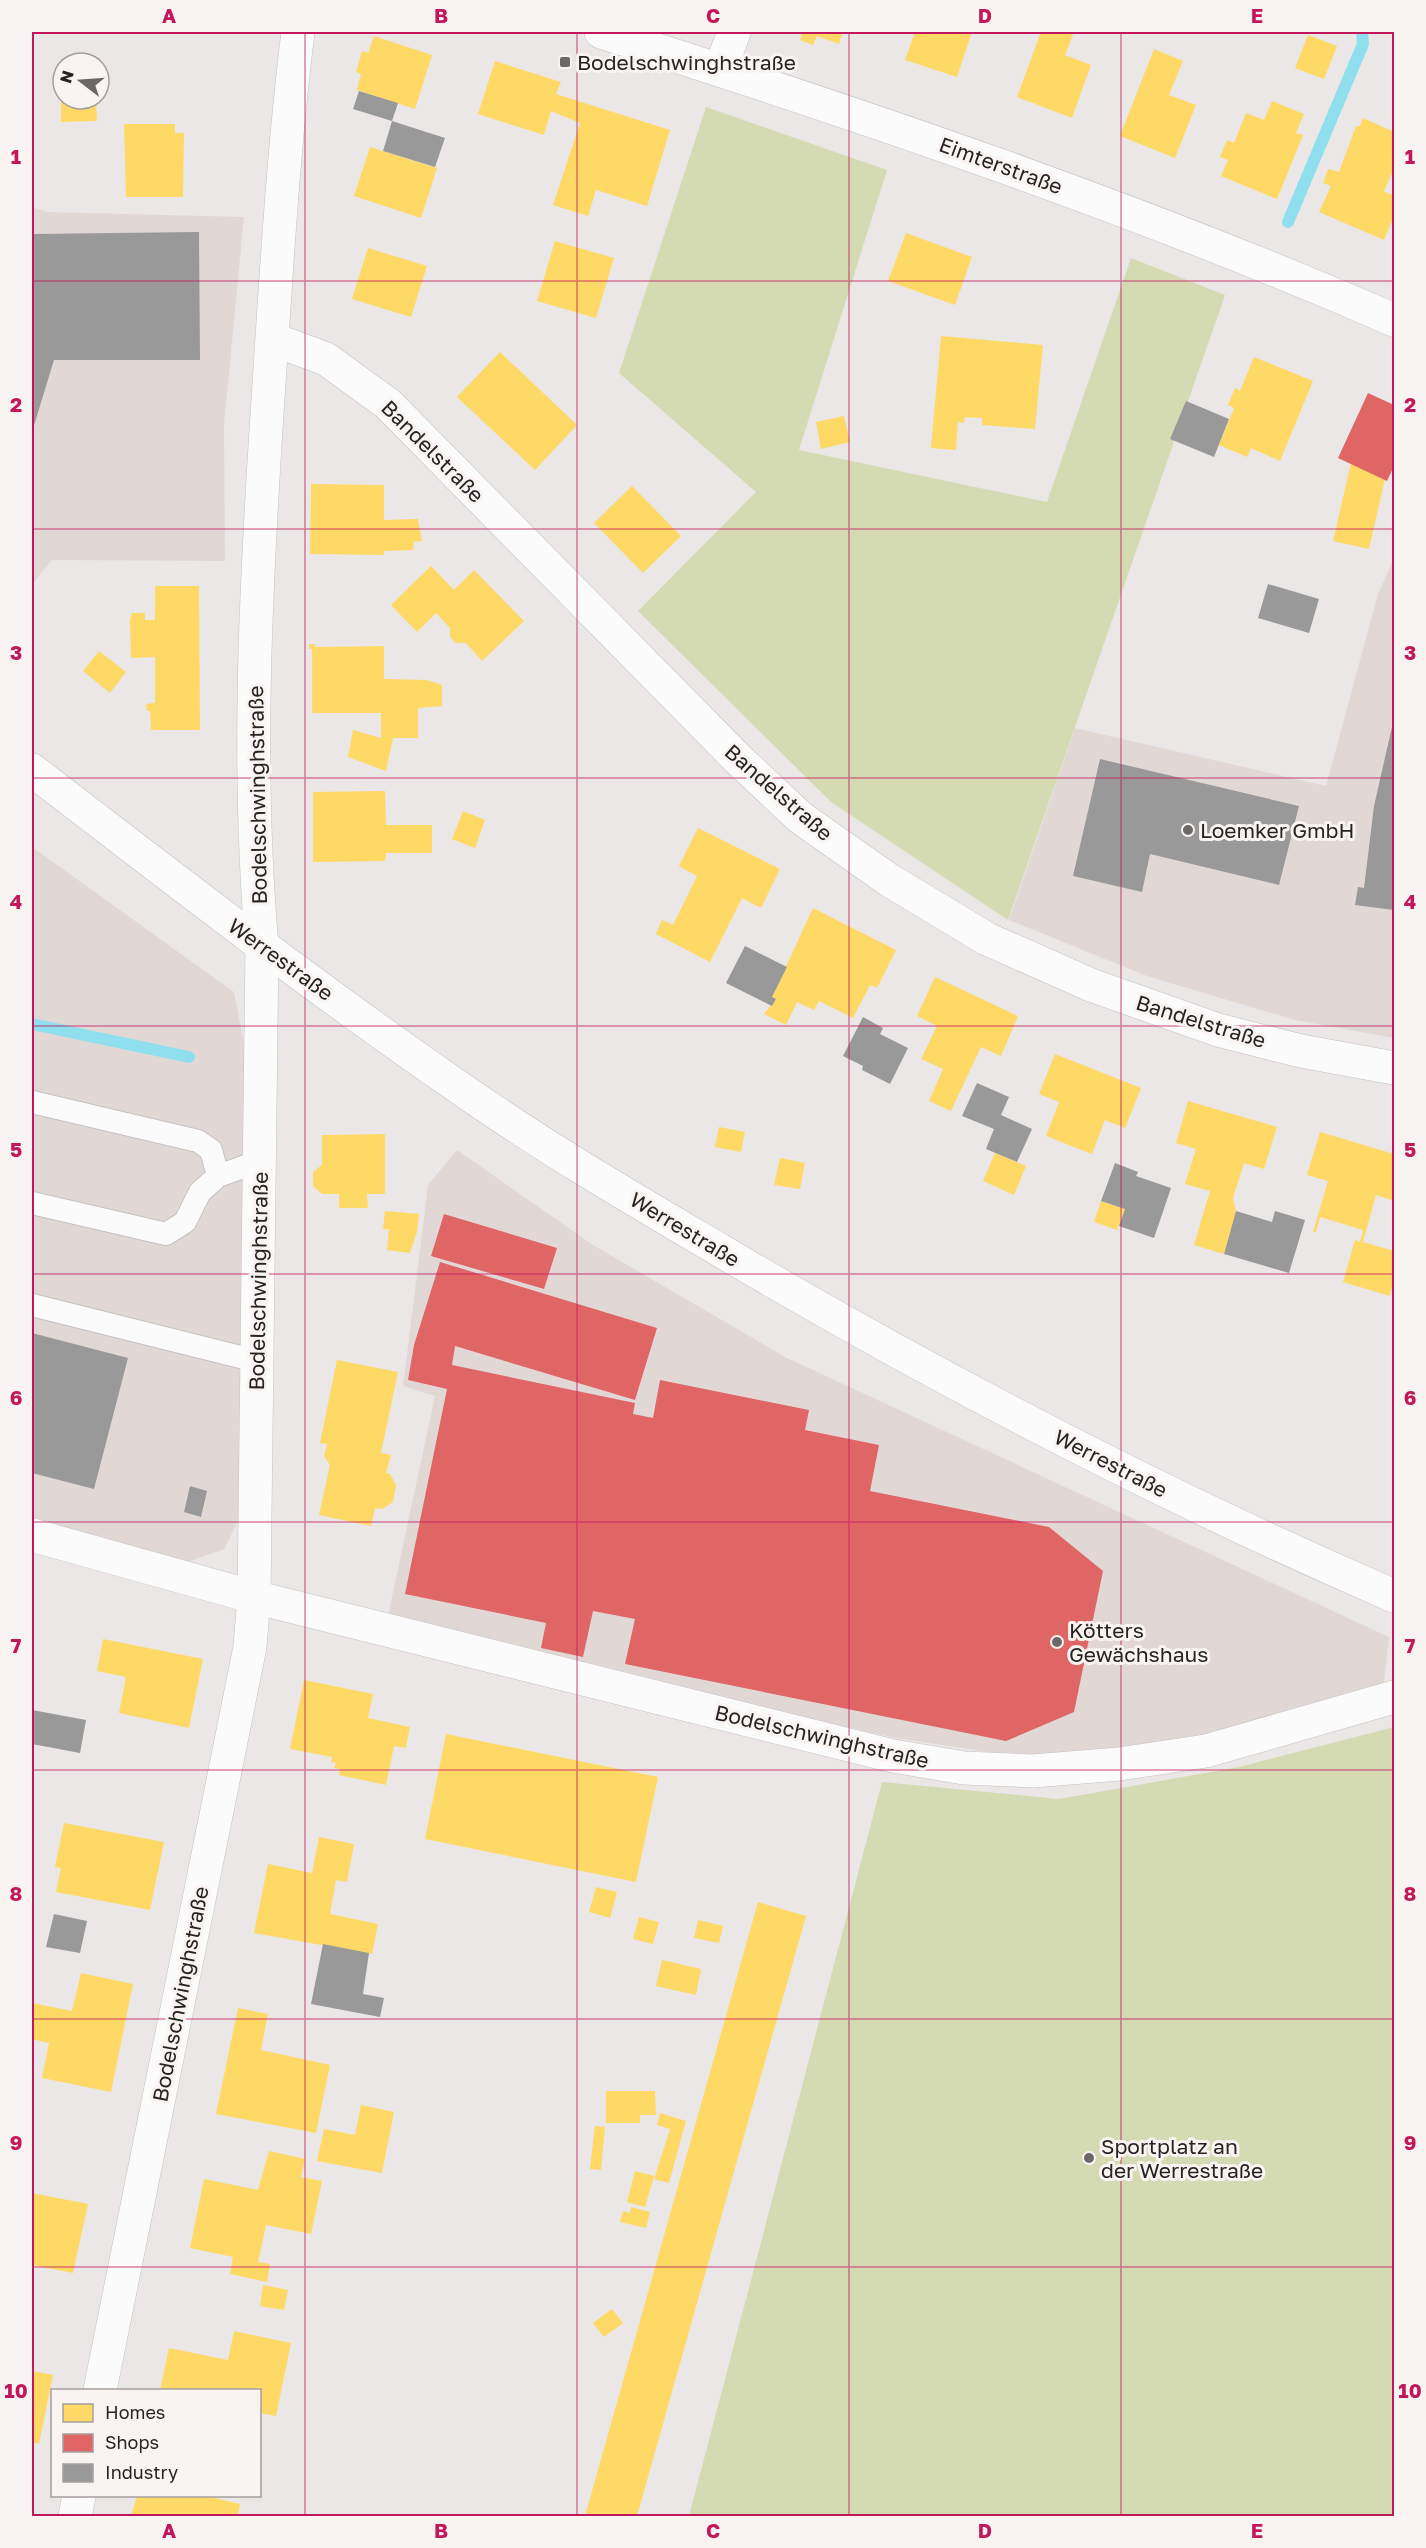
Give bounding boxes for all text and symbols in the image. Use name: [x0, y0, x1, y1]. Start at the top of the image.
text: A: [162, 3, 176, 27]
text: B: [434, 3, 448, 27]
text: C: [706, 3, 720, 27]
text: D: [978, 3, 992, 27]
text: E: [1251, 3, 1263, 27]
place label: Bodelschwinghstraße: [577, 49, 796, 75]
north arrow: [51, 51, 111, 111]
marker: Bodelschwinghstraße: [558, 55, 572, 69]
text: N: [55, 68, 78, 85]
street label: Eimterstraße: [936, 131, 1066, 199]
text: 1: [11, 144, 21, 168]
text: 1: [1405, 144, 1415, 168]
text: 2: [10, 392, 22, 416]
text: 2: [1404, 392, 1416, 416]
street label: Bandelstraße: [376, 394, 490, 508]
text: 3: [10, 640, 22, 664]
text: 3: [1404, 640, 1416, 664]
street label: Bodelschwinghstraße: [242, 685, 272, 905]
street label: Bandelstraße: [720, 738, 838, 846]
place label: Loemker GmbH: [1200, 817, 1354, 843]
marker: Loemker GmbH: [1181, 823, 1195, 837]
text: 4: [10, 889, 22, 913]
text: 4: [1404, 889, 1416, 913]
street label: Werrestraße: [223, 912, 339, 1006]
street label: Bandelstraße: [1133, 989, 1269, 1053]
text: 5: [10, 1137, 22, 1161]
text: 5: [1404, 1137, 1416, 1161]
street label: Bodelschwinghstraße: [243, 1171, 273, 1391]
street label: Werrestraße: [625, 1186, 745, 1272]
text: 6: [10, 1385, 22, 1409]
text: 6: [1404, 1385, 1416, 1409]
street label: Werrestraße: [1050, 1423, 1172, 1503]
place label: Kötters Gewächshaus: [1069, 1617, 1208, 1667]
text: 7: [11, 1633, 22, 1657]
text: 7: [1405, 1633, 1416, 1657]
marker: Kötters Gewächshaus: [1050, 1635, 1064, 1649]
street label: Bodelschwinghstraße: [712, 1699, 932, 1773]
text: 8: [10, 1881, 22, 1905]
text: 8: [1404, 1881, 1416, 1905]
street label: Bodelschwinghstraße: [146, 1884, 214, 2104]
text: 9: [10, 2130, 22, 2154]
text: 9: [1404, 2130, 1416, 2154]
place label: Sportplatz an der Werrestraße: [1101, 2133, 1263, 2183]
marker: Sportplatz an der Werrestraße: [1082, 2151, 1096, 2165]
text: 10: [4, 2378, 28, 2402]
text: 10: [1398, 2378, 1422, 2402]
legend: [51, 2389, 261, 2497]
text: Homes: [105, 2401, 165, 2423]
text: Shops: [105, 2431, 159, 2453]
text: Industry: [105, 2461, 178, 2483]
text: A: [162, 2518, 176, 2542]
text: B: [434, 2518, 448, 2542]
text: C: [706, 2518, 720, 2542]
text: D: [978, 2518, 992, 2542]
text: E: [1251, 2518, 1263, 2542]

